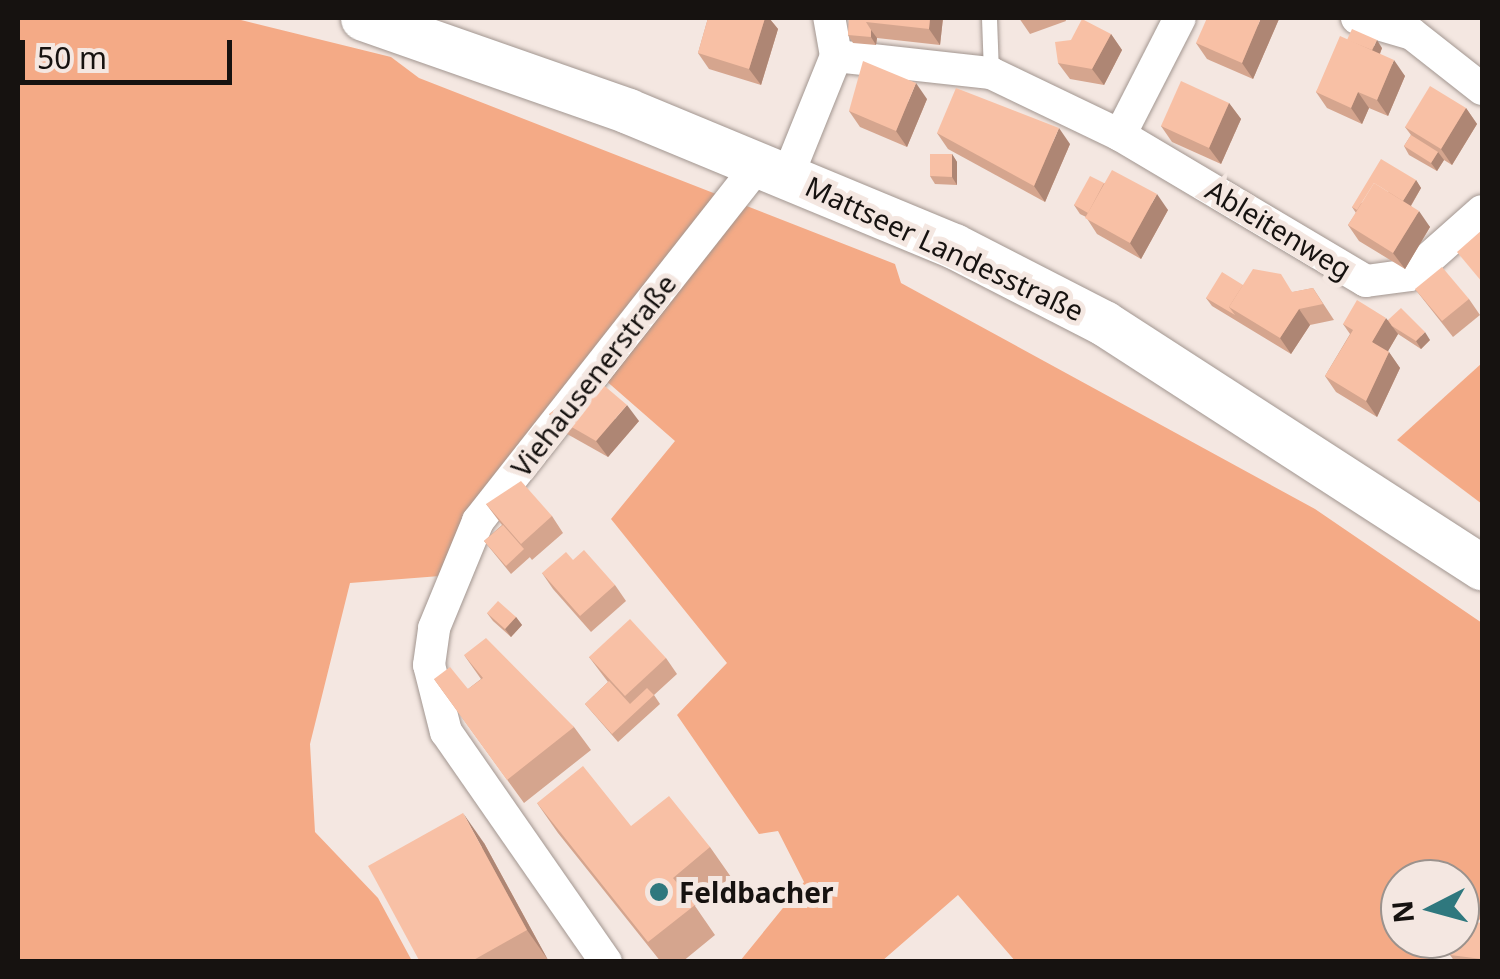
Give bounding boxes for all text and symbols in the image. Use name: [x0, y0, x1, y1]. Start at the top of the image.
scale bar: [25, 20, 238, 82]
text: 50 m: [37, 37, 107, 78]
street label: Mattseer Landesstraße: [801, 169, 1089, 327]
street label: Ableitenweg: [1200, 172, 1358, 286]
street label: Viehausenerstraße: [504, 267, 682, 483]
north arrow: [1380, 859, 1480, 959]
place label: Feldbacher: [679, 875, 833, 909]
marker: Feldbacher: [648, 881, 670, 903]
text: N: [1382, 899, 1422, 925]

